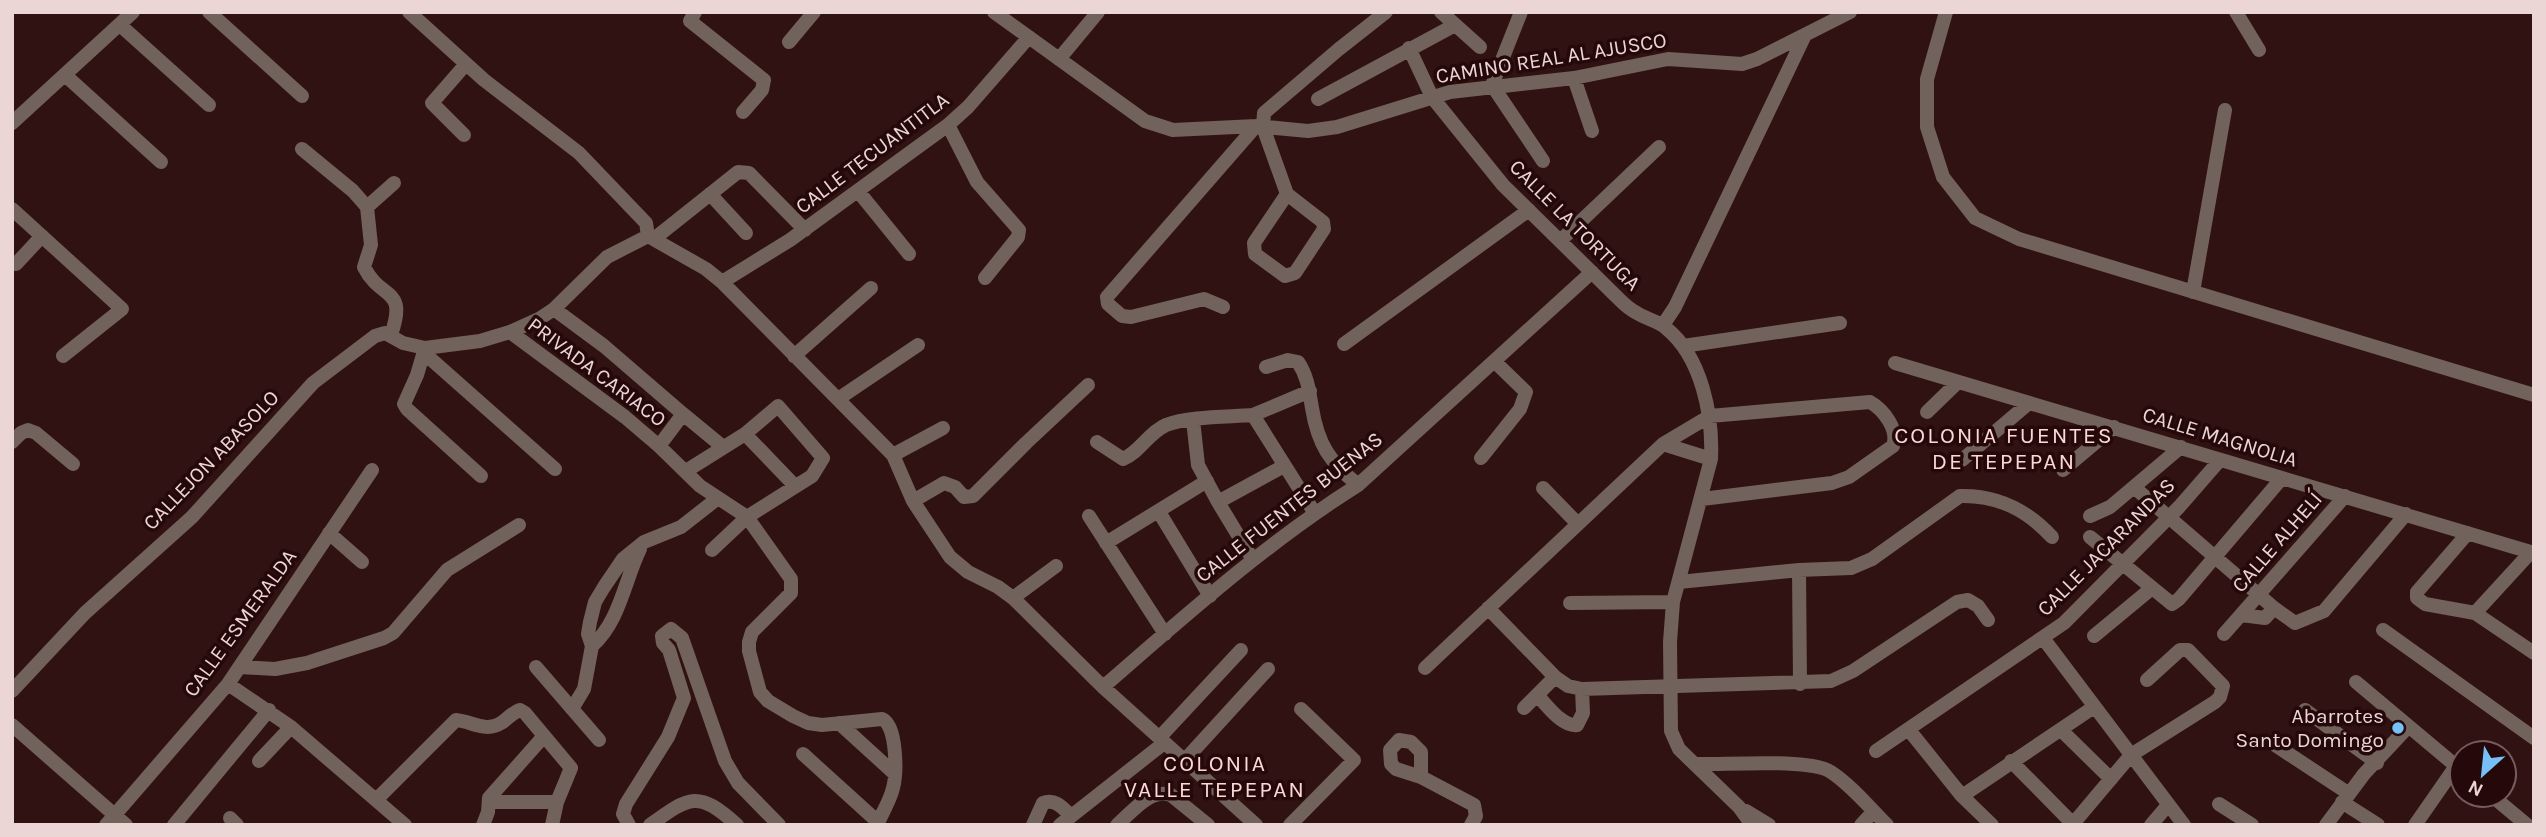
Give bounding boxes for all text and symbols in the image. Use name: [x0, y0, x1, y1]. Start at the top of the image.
street label: CAMINO REAL AL AJUSCO: [1434, 28, 1668, 88]
street label: CALLE TECUANTITLA: [791, 88, 953, 218]
street label: CALLE LA TORTUGA: [1505, 155, 1645, 295]
street label: PRIVADA CARIACO: [523, 312, 671, 432]
street label: CALLEJON ABASOLO: [138, 385, 284, 535]
street label: CALLE MAGNOLIA: [2140, 402, 2300, 472]
district label: COLONIA FUENTES DE TEPEPAN: [1894, 422, 2114, 475]
street label: CALLE FUENTES BUENAS: [1191, 427, 1387, 587]
street label: CALLE JACARANDAS: [2032, 473, 2180, 621]
street label: CALLE ALHELÍ: [2227, 486, 2328, 597]
street label: CALLE ESMERALDA: [179, 545, 301, 701]
place label: Abarrotes Santo Domingo: [2235, 704, 2384, 752]
marker: Abarrotes Santo Domingo: [2390, 720, 2406, 736]
north arrow: [2448, 739, 2518, 809]
district label: COLONIA VALLE TEPEPAN: [1124, 750, 1306, 803]
text: N: [2465, 775, 2487, 801]

